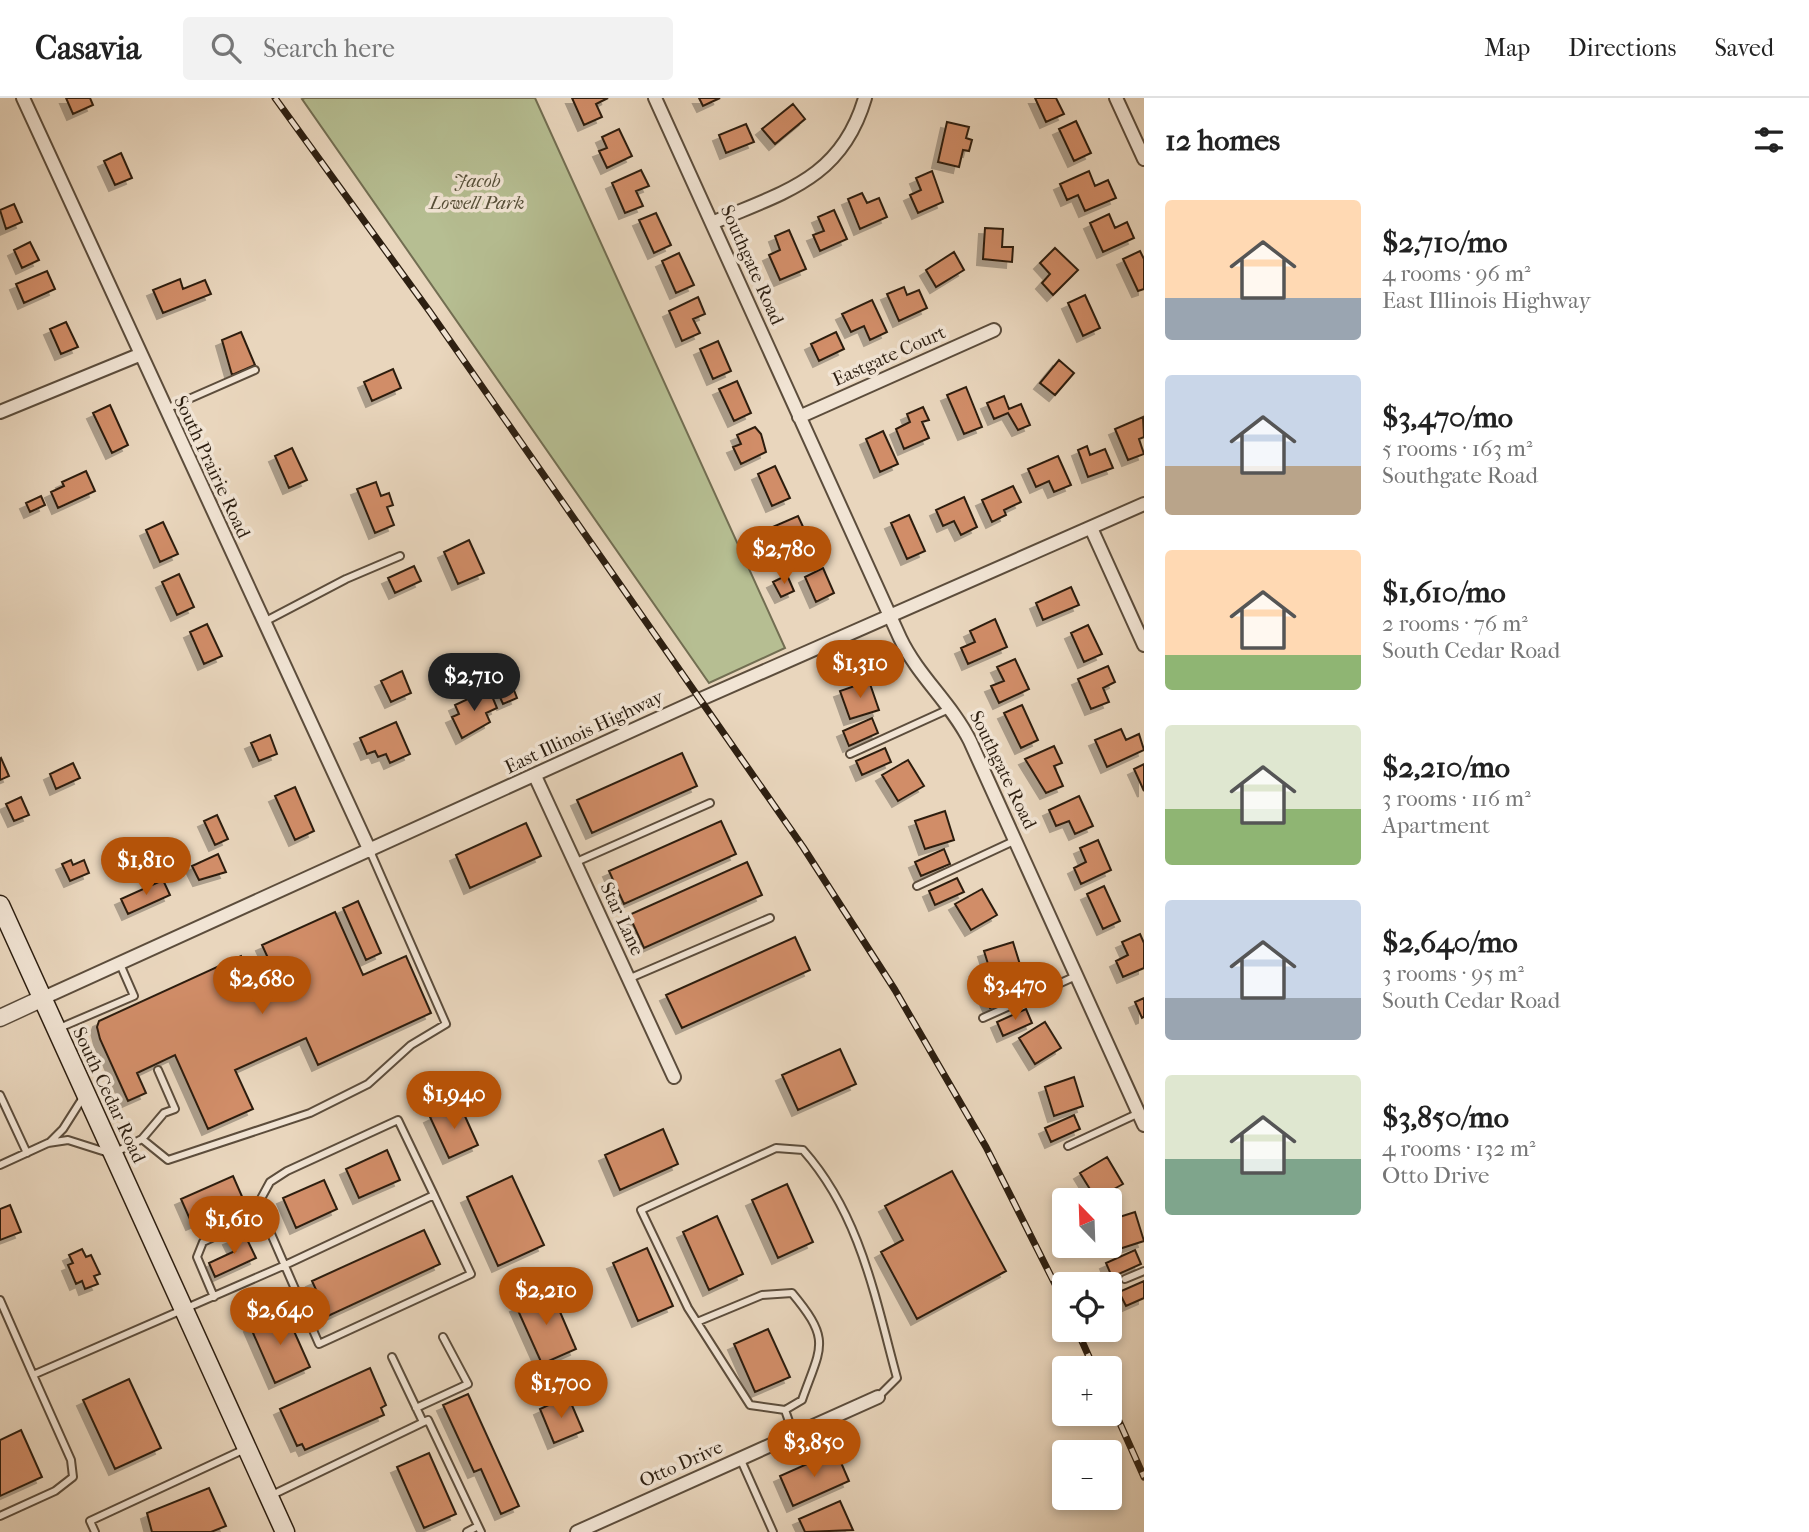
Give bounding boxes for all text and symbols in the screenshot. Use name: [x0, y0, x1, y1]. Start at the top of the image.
search box: [183, 17, 673, 80]
text: Casavia: [35, 29, 141, 68]
icon: search: [207, 29, 245, 67]
text: Search here: [263, 33, 395, 64]
text: Map: [1484, 34, 1530, 62]
text: Directions: [1568, 34, 1676, 62]
text: Saved: [1714, 34, 1774, 62]
icon: filters: [1750, 121, 1788, 159]
text: 12 homes: [1165, 123, 1280, 158]
park label: Jacob Lowell Park: [427, 170, 525, 214]
street label: Southgate Road: [716, 202, 789, 329]
text: $2,710/mo: [1382, 225, 1507, 260]
icon: home: [1221, 228, 1305, 312]
text: 4 rooms · 96 m²: [1382, 260, 1531, 287]
text: East Illinois Highway: [1382, 287, 1591, 314]
street label: Eastgate Court: [829, 321, 949, 391]
street label: South Prairie Road: [169, 392, 255, 542]
text: $3,470/mo: [1382, 400, 1513, 435]
icon: home: [1221, 403, 1305, 487]
text: 5 rooms · 163 m²: [1382, 435, 1532, 462]
text: Southgate Road: [1382, 462, 1538, 489]
pin: $2,780: [727, 526, 841, 586]
text: $2,780: [752, 535, 816, 562]
text: $1,610/mo: [1382, 575, 1506, 610]
icon: home: [1221, 578, 1305, 662]
text: 2 rooms · 76 m²: [1382, 610, 1528, 637]
text: South Cedar Road: [1382, 637, 1560, 664]
pin: $1,310: [803, 640, 917, 700]
text: $1,310: [832, 649, 888, 676]
pin: $2,710: [417, 654, 531, 713]
text: $2,710: [444, 662, 504, 689]
street label: East Illinois Highway: [501, 685, 668, 778]
street label: Southgate Road: [965, 707, 1041, 833]
text: $2,210/mo: [1382, 750, 1510, 785]
icon: home: [1221, 753, 1305, 837]
text: 3 rooms · 116 m²: [1382, 785, 1531, 812]
text: Apartment: [1382, 812, 1490, 839]
pin: $1,810: [89, 838, 203, 897]
text: $1,810: [117, 846, 175, 873]
street label: Star Lane: [596, 879, 648, 959]
text: $2,640/mo: [1382, 925, 1518, 960]
icon: home: [1221, 928, 1305, 1012]
pin: $2,680: [205, 956, 319, 1016]
text: 3 rooms · 95 m²: [1382, 960, 1524, 987]
pin: $3,470: [958, 962, 1072, 1022]
text: $2,680: [229, 965, 295, 992]
text: $3,470: [983, 971, 1047, 998]
text: South Cedar Road: [1382, 987, 1560, 1014]
street label: South Cedar Road: [68, 1024, 150, 1167]
pin: $1,940: [397, 1072, 511, 1131]
text: $1,940: [422, 1080, 486, 1107]
text: $3,850/mo: [1382, 1100, 1509, 1135]
icon: home: [1221, 1103, 1305, 1187]
text: 4 rooms · 132 m²: [1382, 1135, 1536, 1162]
text: Otto Drive: [1382, 1162, 1489, 1189]
north arrow: [1052, 1188, 1122, 1258]
map controls: [1052, 1188, 1122, 1510]
pin: $1,610: [177, 1196, 291, 1256]
text: $1,610: [205, 1205, 263, 1232]
pin: $2,210: [489, 1268, 603, 1327]
button: locate: [1052, 1272, 1122, 1342]
text: $2,210: [515, 1276, 577, 1303]
pin: $2,640: [223, 1288, 337, 1347]
text: $2,640: [246, 1296, 314, 1323]
button: +: [1052, 1356, 1122, 1426]
pin: $1,700: [504, 1360, 618, 1420]
text: $1,700: [531, 1369, 591, 1396]
pin: $3,850: [757, 1420, 871, 1479]
text: $3,850: [784, 1428, 844, 1455]
street label: Otto Drive: [636, 1436, 726, 1492]
button: −: [1052, 1440, 1122, 1510]

